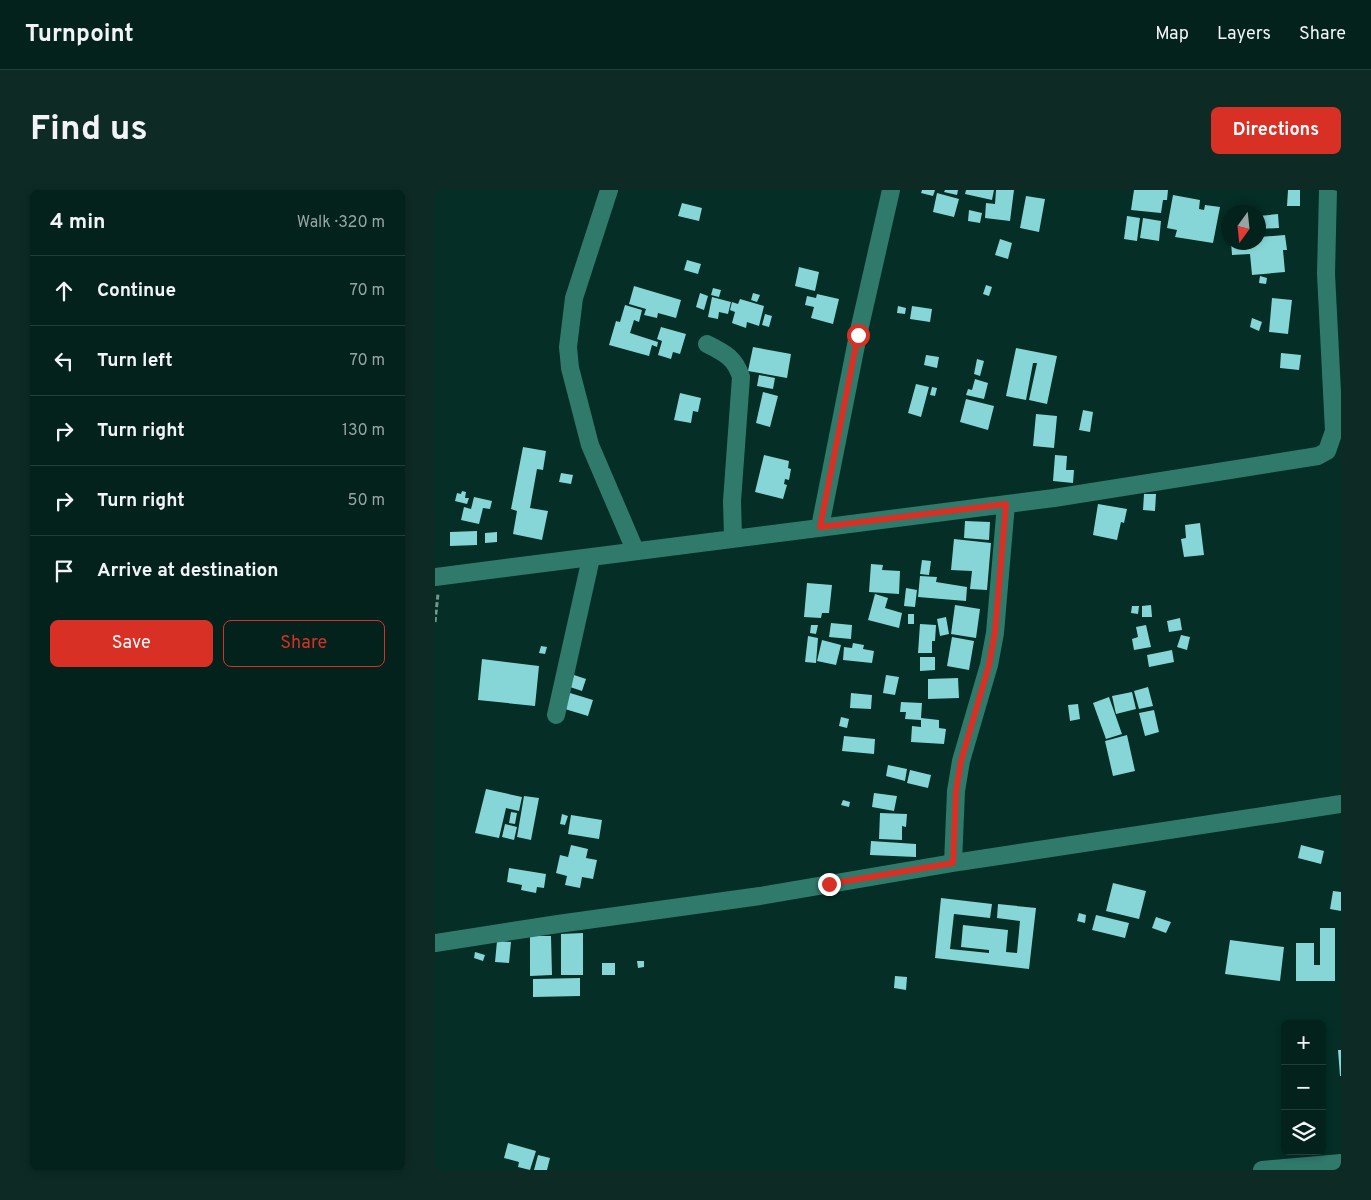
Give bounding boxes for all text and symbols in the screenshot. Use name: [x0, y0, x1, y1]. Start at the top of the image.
text: Turnpoint: [25, 20, 134, 50]
text: Map: [1155, 23, 1189, 46]
text: Layers: [1217, 23, 1271, 46]
text: Share: [1299, 23, 1346, 46]
button: Directions: [1211, 107, 1341, 154]
text: Find us: [30, 108, 148, 152]
north arrow: [1221, 205, 1266, 250]
text: 4 min: [50, 209, 106, 236]
text: Walk · 320 m: [297, 213, 385, 233]
icon: ahead: [50, 277, 78, 305]
text: Continue: [97, 279, 176, 303]
text: 70 m: [350, 281, 385, 301]
route start: [847, 324, 870, 347]
icon: left: [50, 347, 78, 375]
text: Turn left: [97, 349, 173, 373]
text: 70 m: [350, 351, 385, 371]
icon: right: [50, 417, 78, 445]
text: Turn right: [97, 419, 185, 443]
text: 130 m: [342, 421, 385, 441]
icon: right: [50, 487, 78, 515]
text: Turn right: [97, 489, 185, 513]
text: 50 m: [348, 491, 385, 511]
icon: arrive: [50, 557, 78, 585]
text: Arrive at destination: [97, 559, 278, 583]
button: Save: [50, 620, 213, 667]
button: Share: [223, 620, 385, 667]
route end: [818, 873, 841, 896]
map controls: [1281, 1020, 1326, 1155]
button: +: [1281, 1020, 1326, 1065]
button: −: [1281, 1065, 1326, 1110]
button: layers: [1281, 1110, 1326, 1155]

